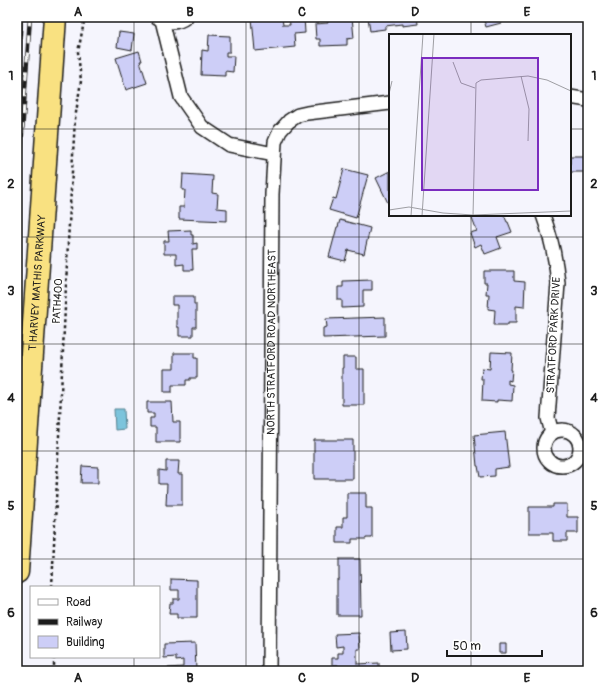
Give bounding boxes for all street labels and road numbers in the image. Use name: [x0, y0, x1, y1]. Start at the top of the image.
street label: T HARVEY MATHIS PARKWAY: [26, 214, 48, 351]
street label: NORTH STRATFORD ROAD NORTHEAST: [264, 249, 279, 435]
street label: STRATFORD PARK DRIVE: [544, 276, 563, 394]
street label: PATH400: [50, 278, 65, 324]

